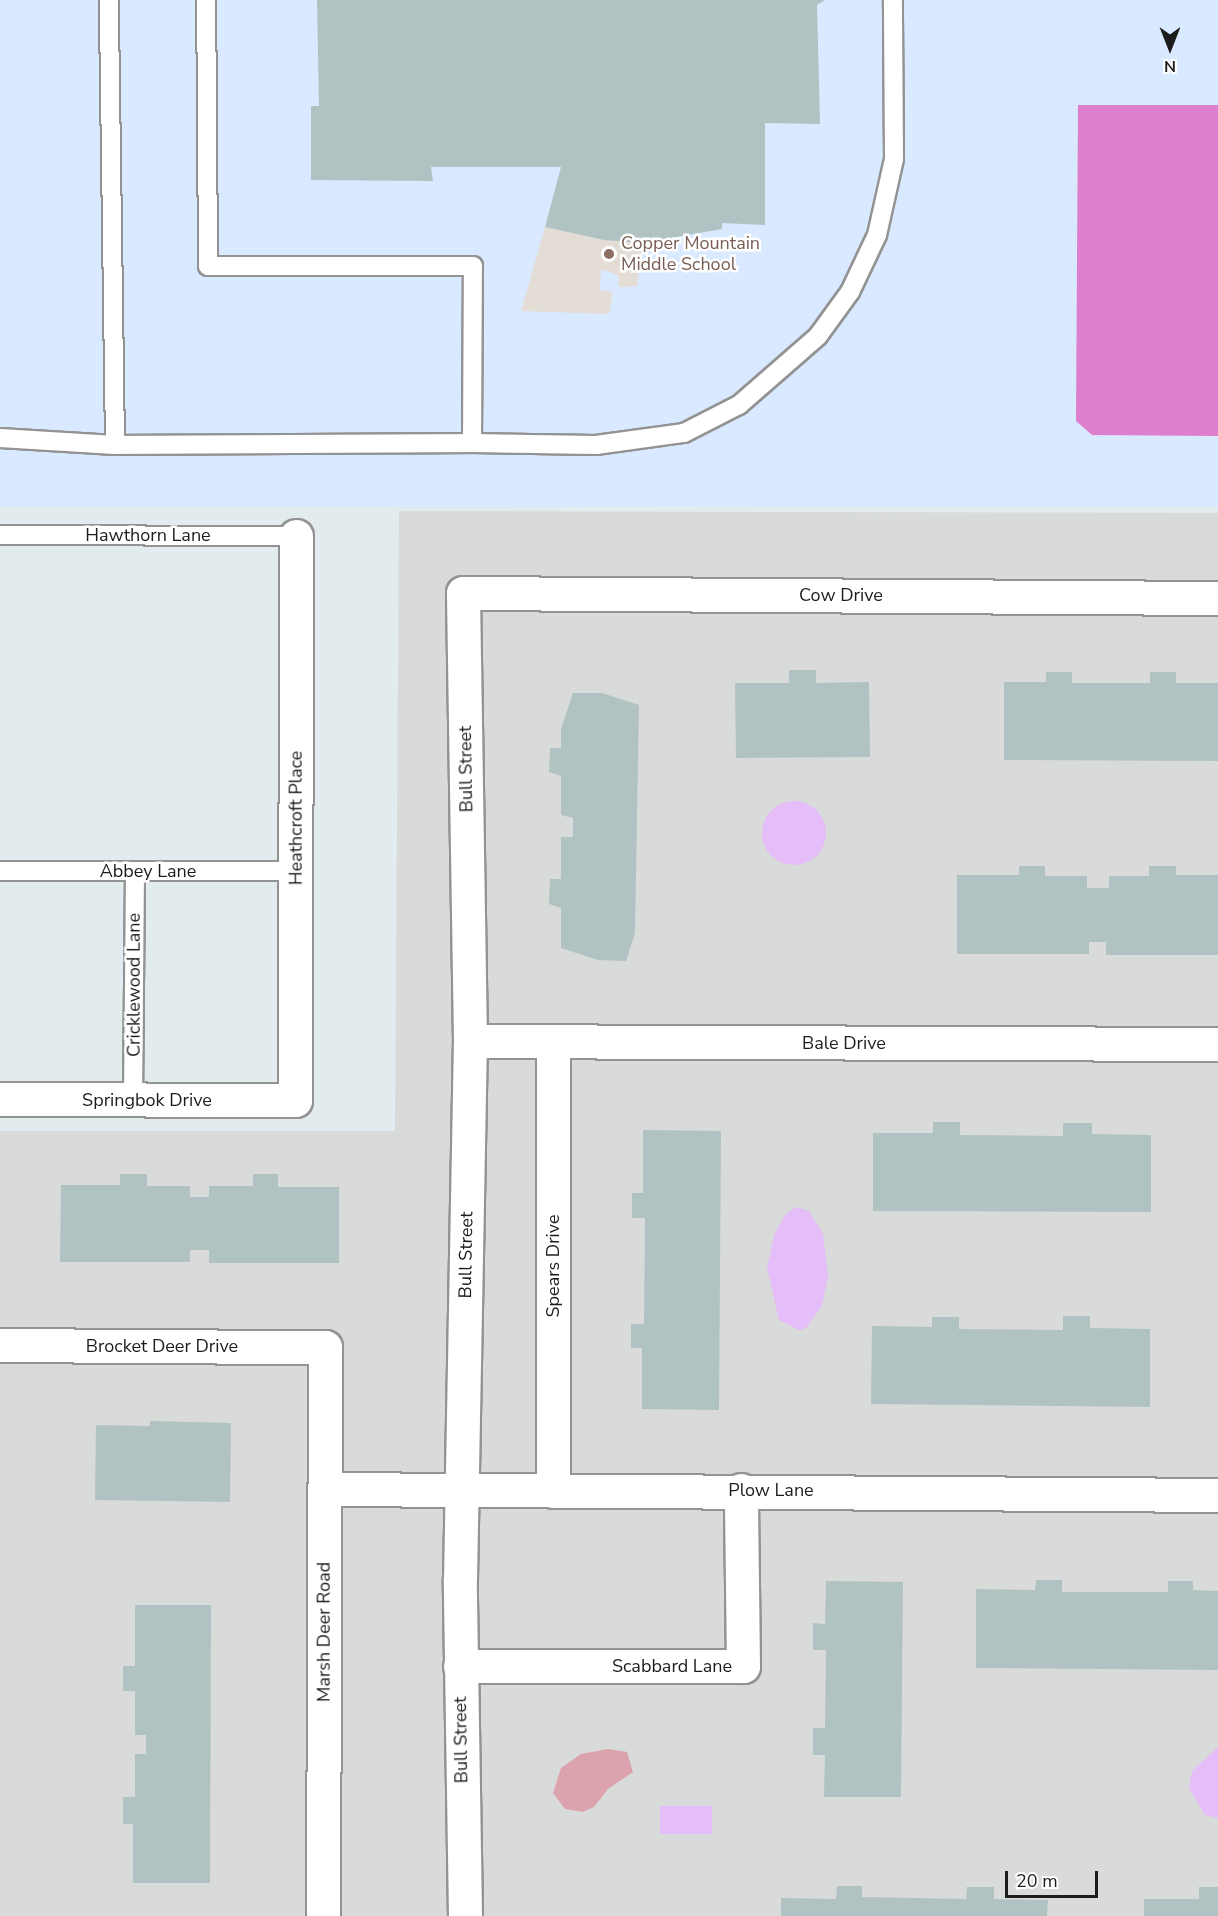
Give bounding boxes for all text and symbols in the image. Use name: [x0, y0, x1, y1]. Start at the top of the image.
north arrow: [1140, 18, 1200, 78]
text: N: [1164, 55, 1176, 77]
place label: Copper Mountain Middle School: [621, 233, 760, 276]
marker: Copper Mountain Middle School: [602, 247, 616, 261]
street label: Hawthorn Lane: [85, 524, 211, 546]
street label: Cow Drive: [799, 584, 883, 606]
street label: Bull Street: [454, 725, 478, 813]
street label: Heathcroft Place: [285, 751, 307, 885]
street label: Abbey Lane: [100, 860, 196, 882]
street label: Cricklewood Lane: [123, 913, 145, 1057]
street label: Bale Drive: [802, 1032, 886, 1054]
street label: Springbok Drive: [82, 1089, 212, 1111]
street label: Bull Street: [454, 1211, 478, 1299]
street label: Spears Drive: [542, 1214, 564, 1318]
street label: Brocket Deer Drive: [86, 1335, 238, 1357]
street label: Plow Lane: [728, 1479, 814, 1501]
street label: Marsh Deer Road: [313, 1562, 335, 1702]
street label: Scabbard Lane: [612, 1655, 732, 1677]
street label: Bull Street: [449, 1696, 473, 1784]
scale bar: [1008, 1859, 1101, 1897]
text: 20 m: [1016, 1869, 1058, 1893]

